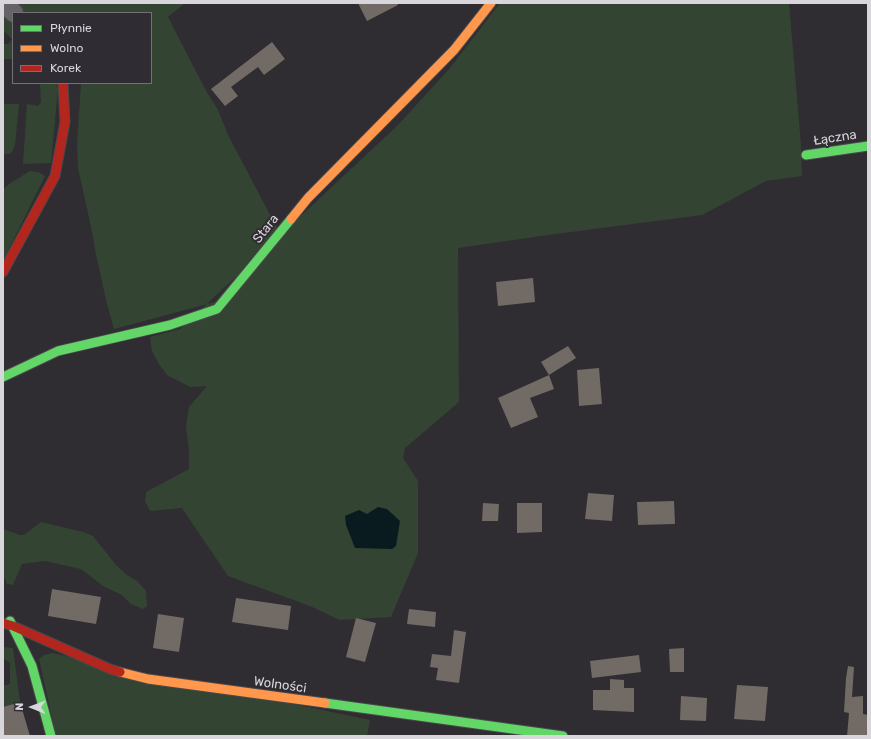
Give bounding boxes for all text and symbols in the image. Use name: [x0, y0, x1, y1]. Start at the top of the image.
legend: [12, 12, 152, 84]
text: Płynnie: [50, 21, 92, 35]
text: Wolno: [50, 41, 83, 55]
text: Korek: [50, 61, 81, 75]
street label: Łączna: [812, 127, 858, 149]
street label: Stara: [250, 212, 282, 246]
street label: Wolności: [253, 674, 307, 696]
north arrow: [12, 687, 52, 727]
text: N: [13, 703, 26, 711]

